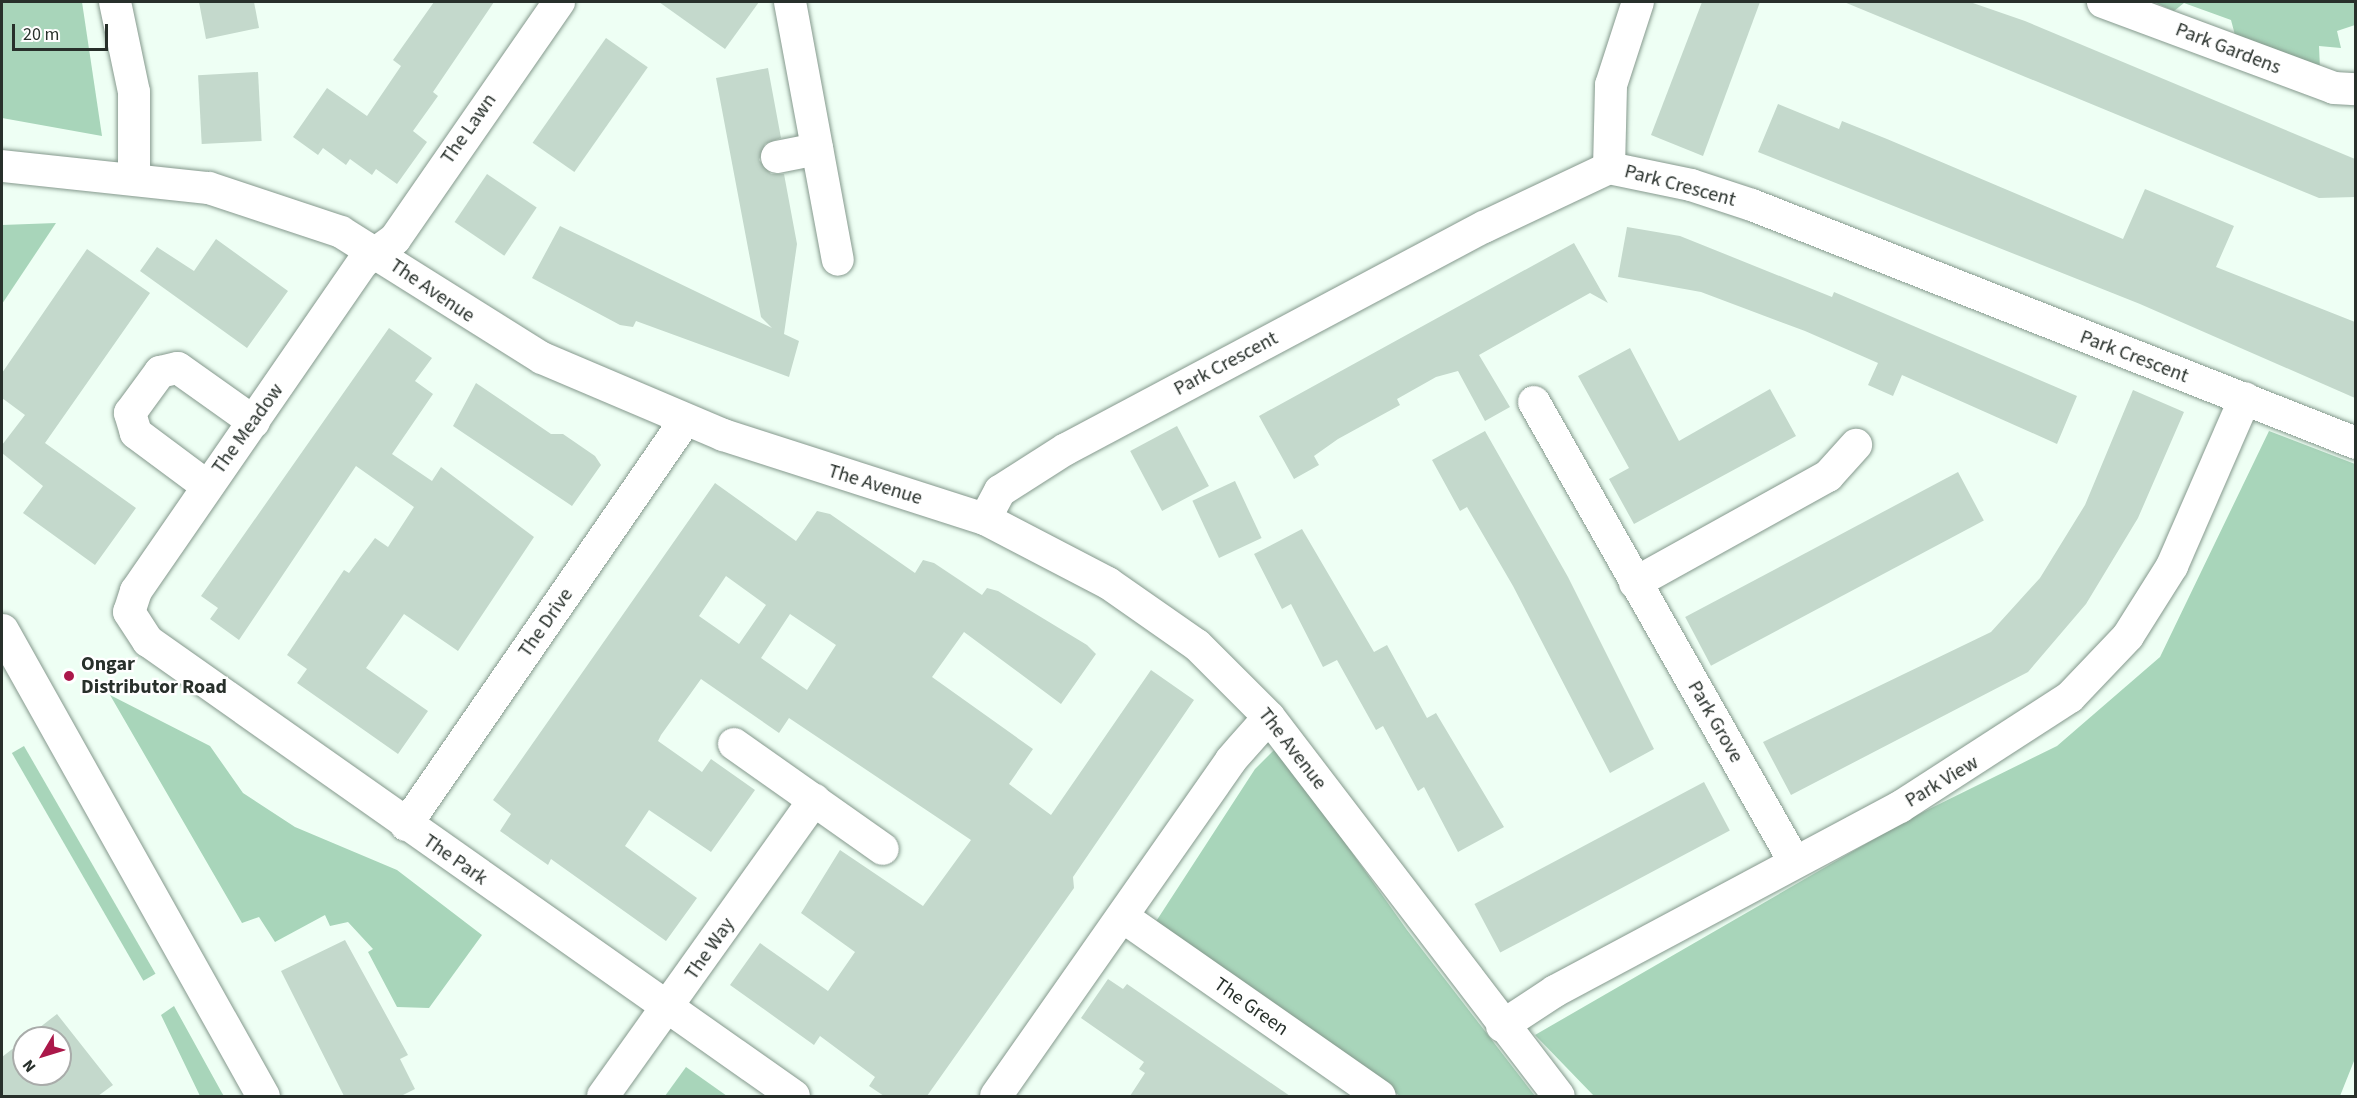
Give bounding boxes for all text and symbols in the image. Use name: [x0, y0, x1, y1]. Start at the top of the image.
scale bar: [15, 12, 111, 50]
street label: Park Gardens: [2172, 18, 2284, 80]
text: 20 m: [23, 22, 59, 47]
street label: The Lawn: [436, 89, 502, 169]
street label: Park Crescent: [1622, 160, 1738, 212]
street label: The Avenue: [385, 254, 479, 328]
street label: Park Crescent: [2076, 325, 2192, 389]
street label: Park Crescent: [1170, 327, 1282, 401]
street label: The Meadow: [207, 379, 289, 479]
street label: The Avenue: [825, 459, 925, 511]
street label: The Drive: [514, 584, 578, 662]
place label: Ongar Distributor Road: [81, 652, 227, 699]
marker: Ongar Distributor Road: [62, 669, 76, 683]
street label: Park Grove: [1682, 677, 1748, 767]
street label: The Avenue: [1253, 703, 1331, 795]
street label: Park View: [1901, 751, 1983, 813]
street label: The Park: [418, 829, 492, 891]
street label: The Way: [680, 913, 740, 985]
street label: The Green: [1209, 973, 1293, 1041]
north arrow: [12, 1026, 72, 1086]
text: N: [17, 1055, 41, 1077]

